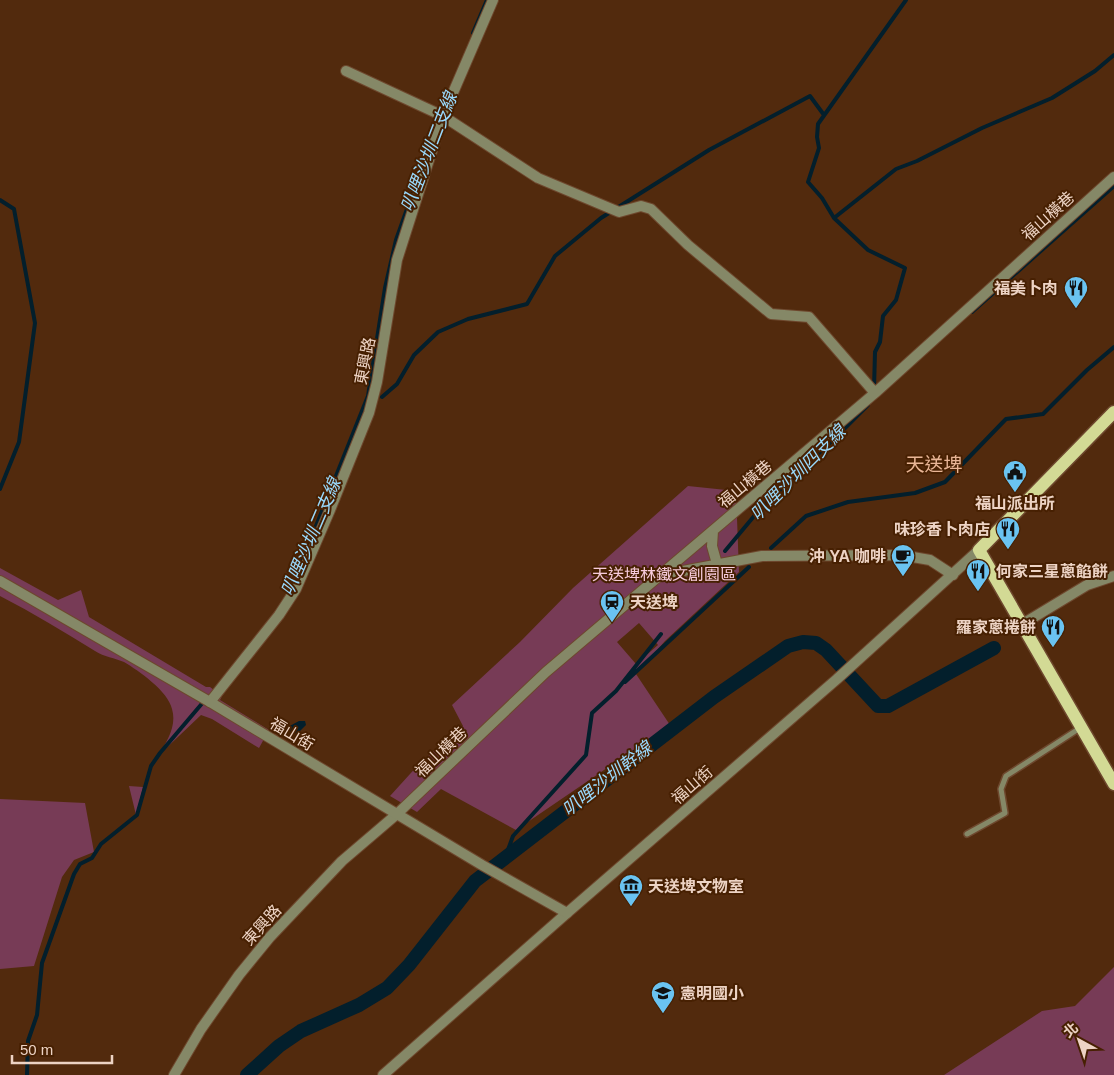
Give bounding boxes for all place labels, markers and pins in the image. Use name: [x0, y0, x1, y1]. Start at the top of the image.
restaurant icon: 福美卜肉: [1063, 275, 1089, 309]
place label: 福美卜肉: [994, 280, 1058, 297]
public building icon: 福山派出所: [1002, 459, 1028, 493]
place label: 福山派出所: [975, 495, 1055, 512]
restaurant icon: 味珍香卜肉店: [995, 516, 1021, 550]
place label: 味珍香卜肉店: [894, 520, 990, 538]
cafe icon: 沖 YA 咖啡: [890, 543, 916, 577]
place label: 沖 YA 咖啡: [809, 547, 886, 565]
restaurant icon: 何家三星蔥餡餅: [965, 558, 991, 592]
place label: 何家三星蔥餡餅: [996, 563, 1108, 580]
station icon: 天送埤: [599, 589, 625, 623]
place label: 天送埤: [630, 593, 678, 611]
restaurant icon: 羅家蔥捲餅: [1040, 614, 1066, 648]
place label: 羅家蔥捲餅: [956, 618, 1036, 636]
museum icon: 天送埤文物室: [618, 873, 644, 907]
place label: 天送埤文物室: [648, 877, 744, 895]
school or university icon: 憲明國小: [650, 980, 676, 1014]
place label: 憲明國小: [680, 985, 744, 1002]

